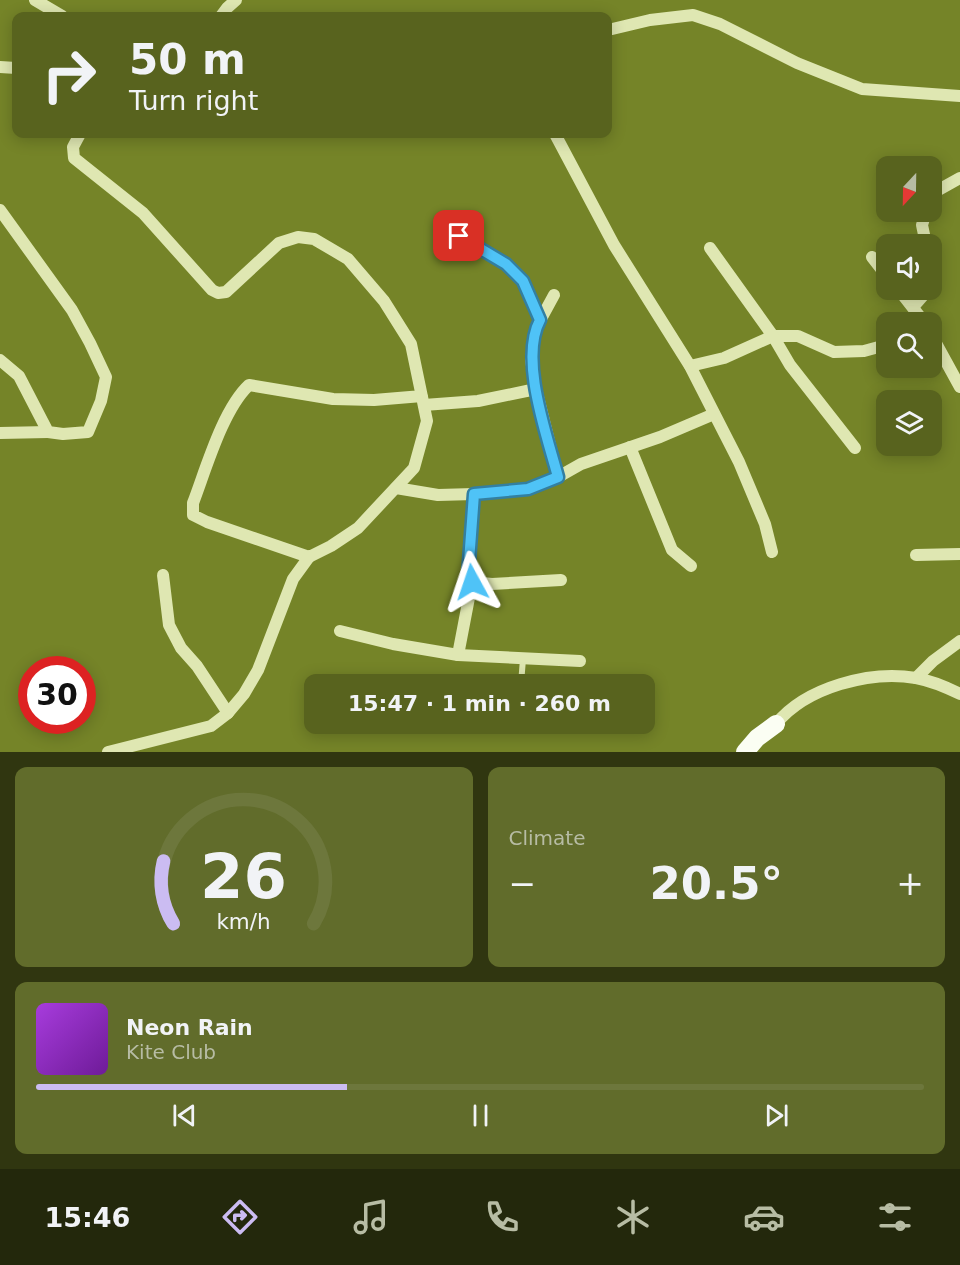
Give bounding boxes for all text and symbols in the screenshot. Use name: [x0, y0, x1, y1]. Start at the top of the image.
text: 50 m: [129, 35, 246, 84]
icon: right: [30, 36, 108, 114]
text: Turn right: [129, 85, 258, 116]
north arrow: [876, 156, 942, 222]
map controls: [876, 156, 942, 456]
pin: [433, 210, 484, 261]
icon: arrive: [442, 219, 475, 252]
button: sound: [876, 234, 942, 300]
button: search: [876, 312, 942, 378]
button: layers: [876, 390, 942, 456]
position arrow: [440, 550, 504, 614]
speed limit sign: 30: [18, 656, 96, 734]
text: 15:47 · 1 min · 260 m: [348, 691, 611, 716]
text: Climate: [509, 826, 585, 850]
text: 26: [200, 840, 287, 913]
text: 20.5°: [649, 857, 783, 910]
text: −: [509, 864, 536, 903]
text: +: [896, 864, 924, 903]
text: km/h: [217, 909, 271, 934]
text: Neon Rain: [126, 1015, 253, 1040]
text: Kite Club: [126, 1040, 216, 1064]
icon: previous: [168, 1099, 201, 1132]
icon: pause: [464, 1099, 497, 1132]
icon: next: [760, 1099, 793, 1132]
icon: directions: [219, 1196, 261, 1238]
icon: music: [350, 1196, 392, 1238]
icon: phone: [481, 1196, 523, 1238]
icon: climate: [612, 1196, 654, 1238]
icon: car: [743, 1196, 785, 1238]
icon: filters: [874, 1196, 916, 1238]
text: 15:46: [44, 1202, 130, 1233]

